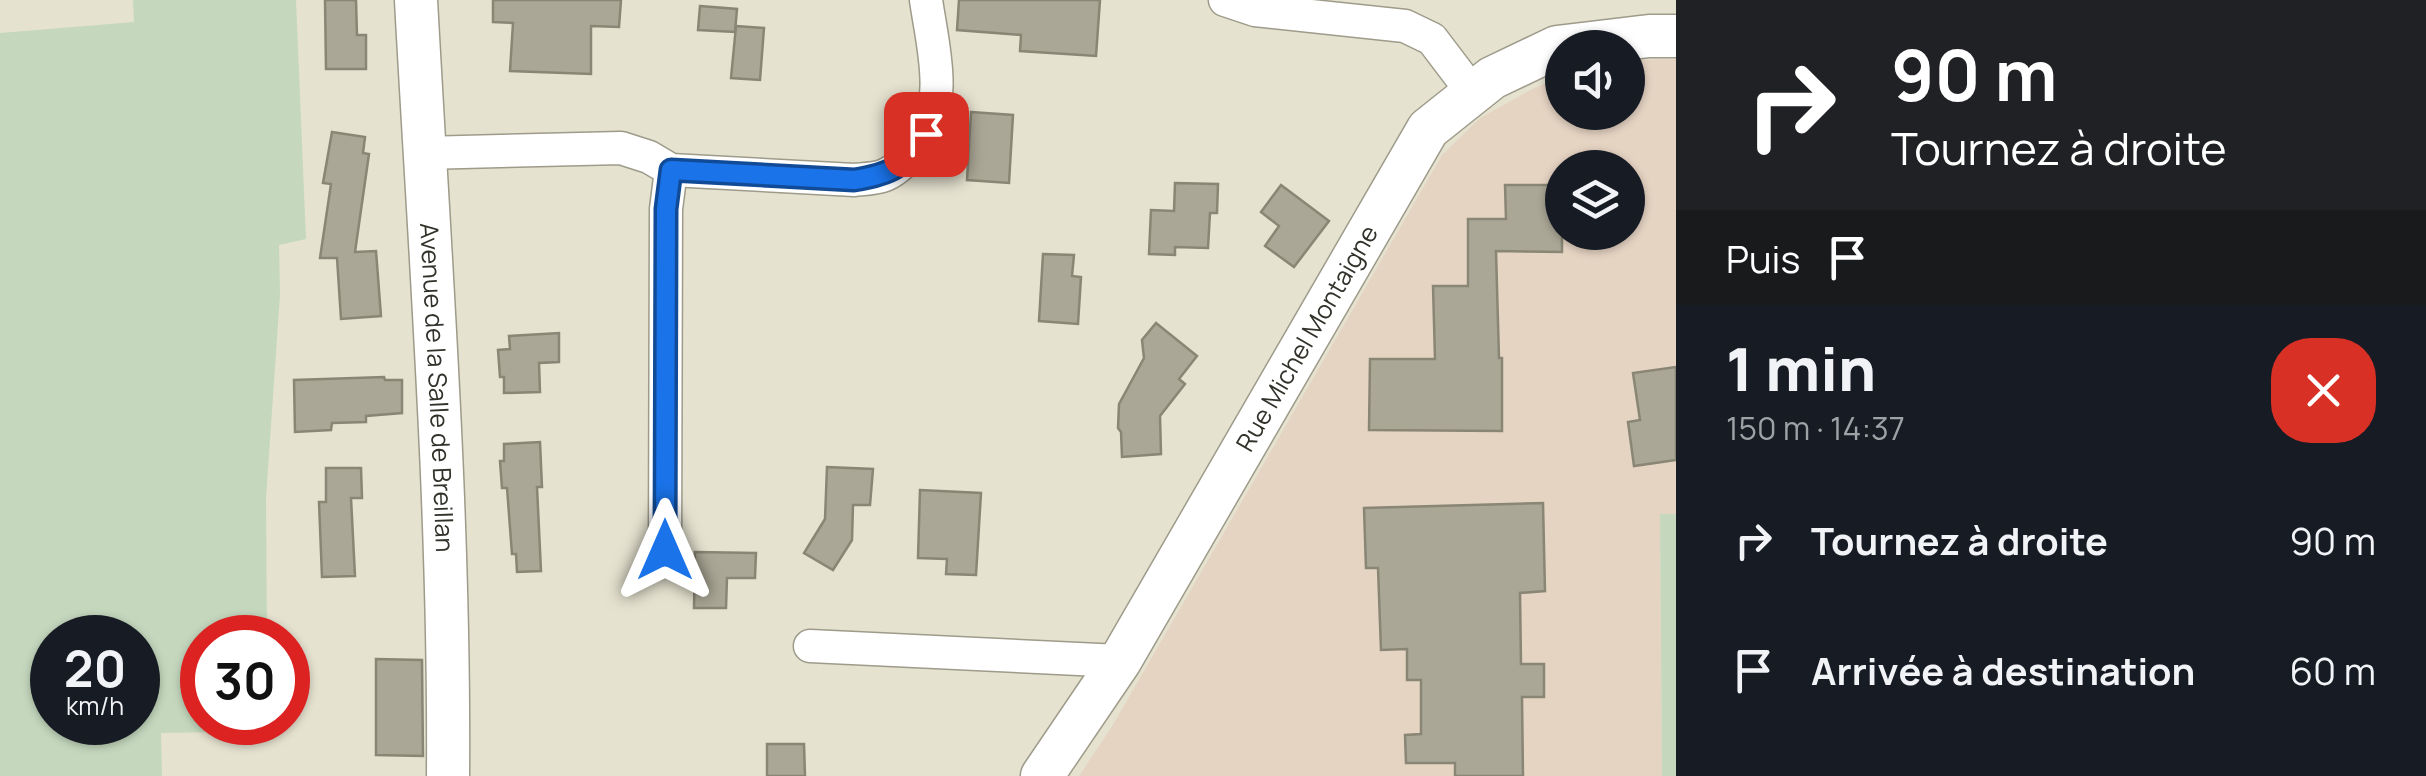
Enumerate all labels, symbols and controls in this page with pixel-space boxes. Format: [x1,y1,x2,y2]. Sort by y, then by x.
text: 90 m [1891,26,2058,122]
map controls [1545,30,1645,250]
button: sound [1545,30,1645,130]
icon: right [1726,40,1856,170]
pin [884,92,969,177]
icon: arrive [899,107,954,162]
text: Tournez à droite [1891,117,2227,179]
button: layers [1545,150,1645,250]
street label: Rue Michel Montaigne [1227,218,1386,457]
street label: Avenue de la Salle de Breillan [412,222,463,553]
icon: arrive [1820,230,1875,285]
text: Puis [1726,232,1800,284]
text: 1 min [1726,327,1876,409]
button: close [2271,338,2376,443]
text: 150 m · 14:37 [1726,406,1905,450]
position arrow [613,498,717,602]
icon: right [1726,513,1781,568]
text: Tournez à droite [1811,514,2108,566]
text: 90 m [2289,514,2376,566]
speed limit sign: 30 [180,615,310,745]
text: 20 [64,634,126,702]
icon: arrive [1726,643,1781,698]
text: Arrivée à destination [1811,644,2195,696]
text: 60 m [2289,644,2376,696]
text: km/h [66,688,124,723]

